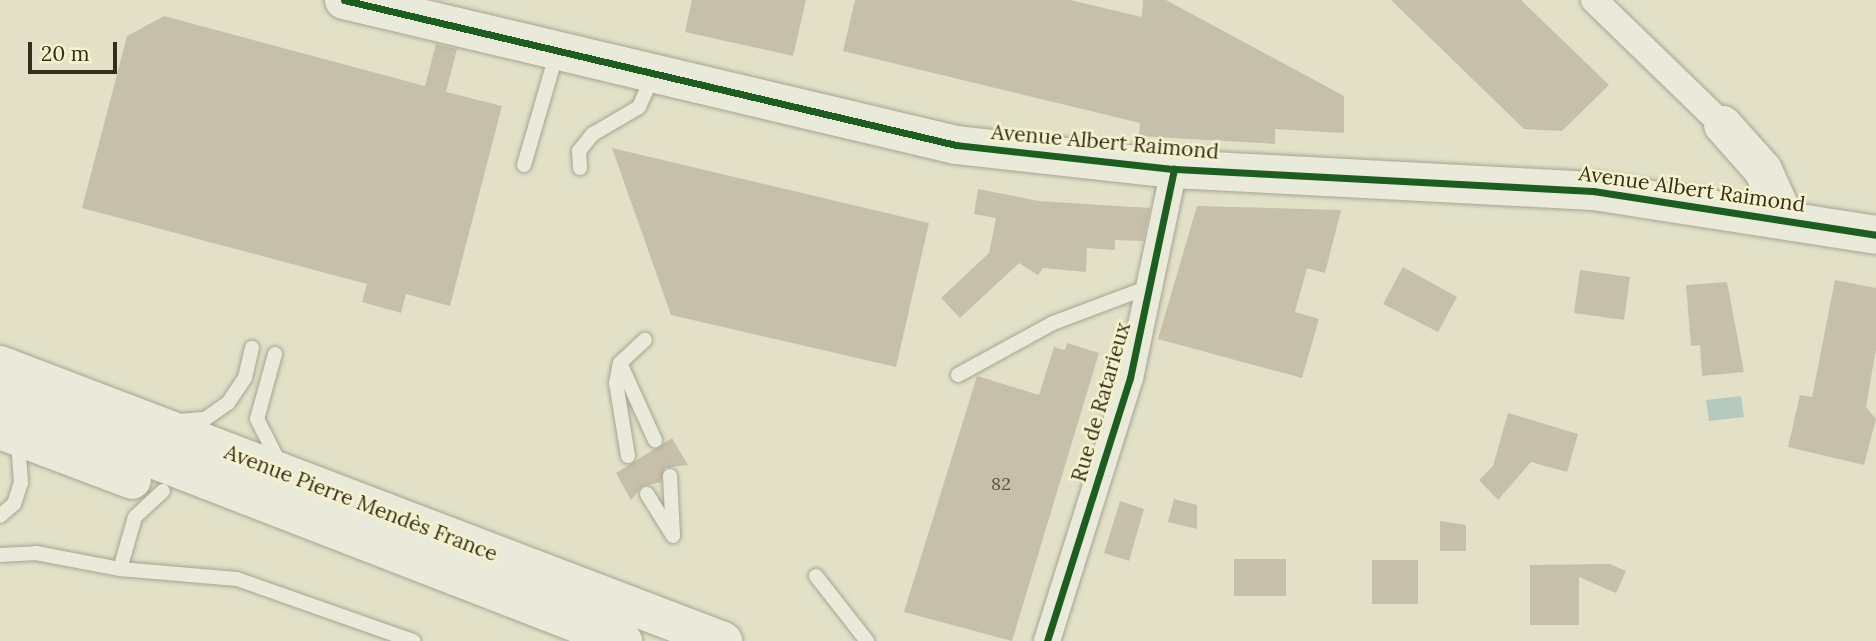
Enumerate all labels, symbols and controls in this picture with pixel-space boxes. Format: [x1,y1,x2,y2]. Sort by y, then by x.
scale bar [32,28,121,72]
text: 20 m [41,40,90,67]
street label: Avenue Albert Raimond [990,119,1220,165]
street label: Avenue Albert Raimond [1577,161,1807,217]
street label: Rue de Ratarieux [1066,319,1136,485]
street label: Avenue Pierre Mendès France [221,439,501,567]
house number: 82 [991,473,1011,495]

